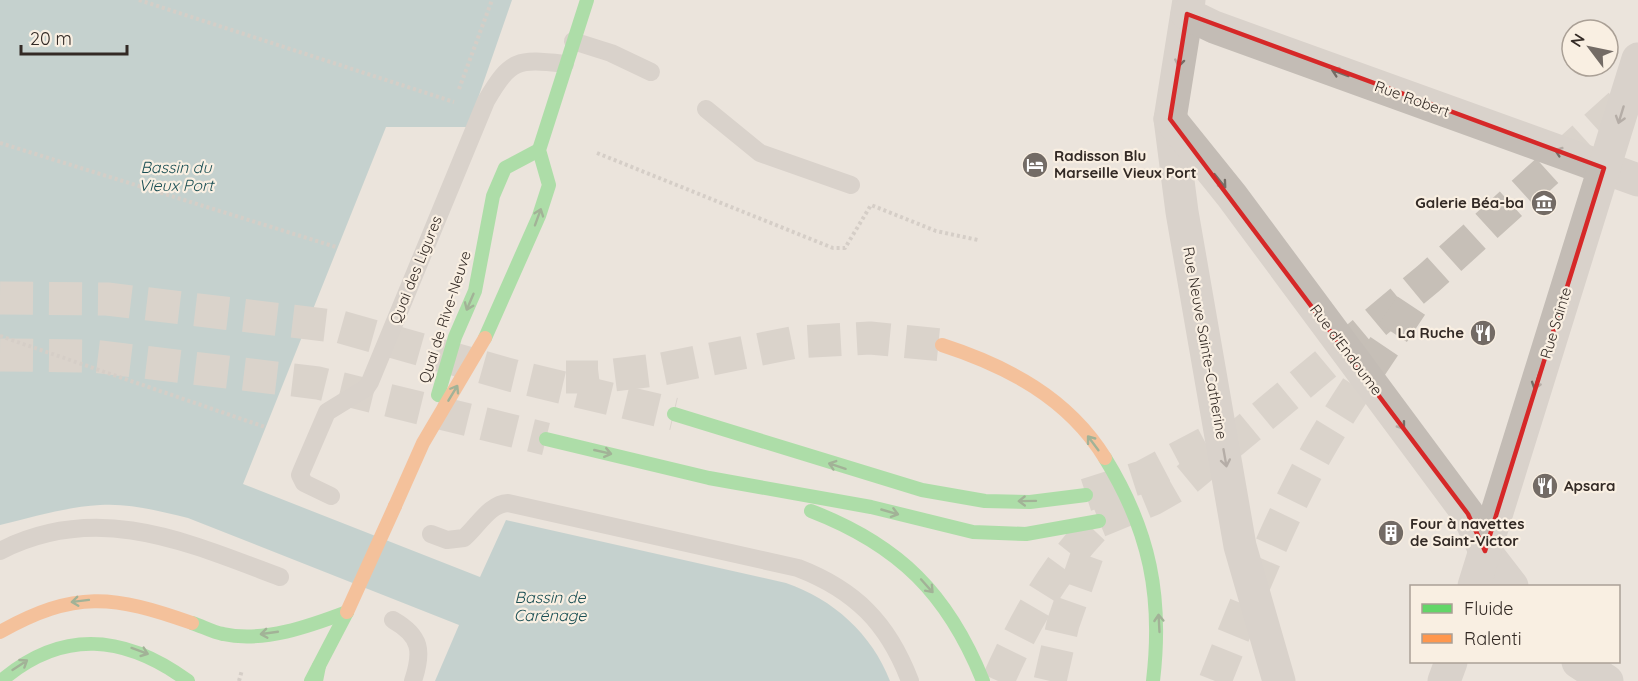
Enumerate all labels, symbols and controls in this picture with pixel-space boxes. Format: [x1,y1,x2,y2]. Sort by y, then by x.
scale bar [21,18,128,56]
north arrow [1560,18,1620,78]
text: 20 m [30,27,72,50]
text: N [1566,30,1589,50]
one-way arrow [1174,47,1185,67]
one-way arrow [1331,67,1350,78]
street label: Rue Robert [1372,76,1452,121]
one-way arrow [1614,105,1625,124]
place label: Radisson Blu Marseille Vieux Port [1054,146,1197,182]
one-way arrow [1554,147,1573,158]
hotel icon: Radisson Blu Marseille Vieux Port [1020,150,1050,180]
water label: Bassin du Vieux Port [139,157,215,195]
one-way arrow [1213,173,1227,188]
museum icon: Galerie Béa-ba [1529,188,1559,218]
place label: Galerie Béa-ba [1415,193,1524,212]
one-way arrow [533,209,544,227]
street label: Quai des Ligures [385,213,446,327]
street label: Rue Neuve Sainte-Catherine [1179,245,1232,441]
street label: Quai de Rive-Neuve [414,248,475,385]
street label: Rue Sainte [1536,285,1575,361]
one-way arrow [464,292,475,311]
street label: Rue d'Endoume [1306,300,1387,399]
restaurant icon: La Ruche [1468,318,1498,348]
place label: La Ruche [1398,323,1464,342]
one-way arrow [1531,371,1542,390]
one-way arrow [447,385,459,402]
one-way arrow [1393,413,1405,429]
one-way arrow [1086,435,1099,451]
one-way arrow [593,447,612,459]
one-way arrow [1220,447,1231,467]
one-way arrow [828,459,847,470]
restaurant icon: Apsara [1530,471,1560,501]
place label: Apsara [1564,476,1616,495]
one-way arrow [1018,496,1038,507]
one-way arrow [881,507,900,518]
place label: Four à navettes de Saint-Victor [1410,514,1524,550]
building icon: Four à navettes de Saint-Victor [1376,518,1406,548]
one-way arrow [920,578,934,593]
legend [1410,585,1620,663]
water label: Bassin de Carénage [514,587,587,625]
one-way arrow [70,596,90,607]
text: Fluide [1464,597,1513,620]
one-way arrow [1153,614,1164,633]
text: Ralenti [1464,627,1522,650]
one-way arrow [259,628,279,639]
one-way arrow [130,647,149,658]
one-way arrow [11,658,28,670]

